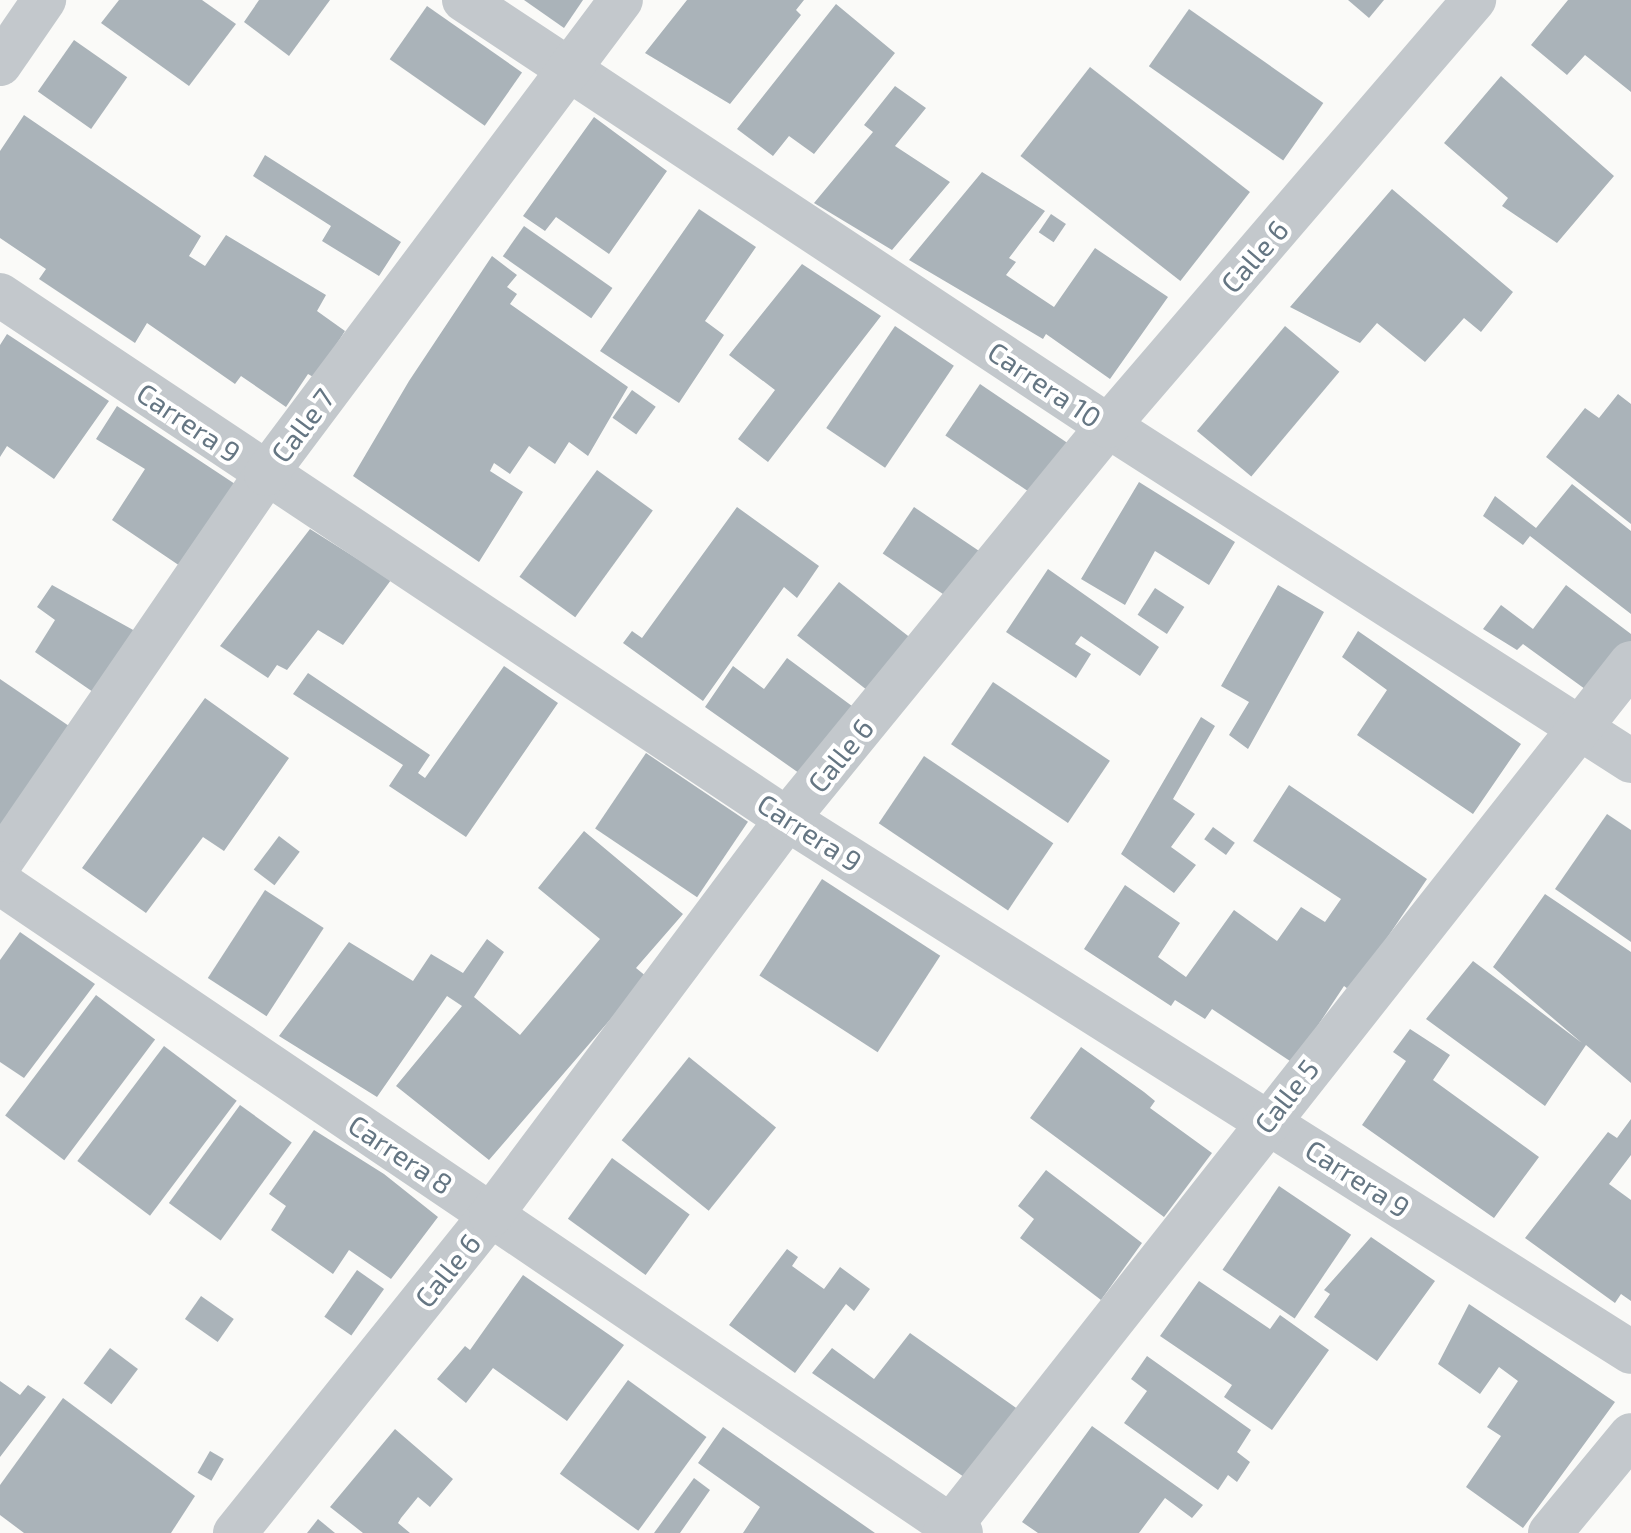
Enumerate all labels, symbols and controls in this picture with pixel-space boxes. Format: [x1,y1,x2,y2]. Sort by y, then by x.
street label: Calle 6 [1213,213,1295,299]
street label: Carrera 10 [982,334,1108,434]
street label: Carrera 9 [131,375,247,469]
street label: Calle 7 [263,382,341,468]
street label: Calle 6 [800,711,880,799]
street label: Carrera 9 [752,786,868,878]
street label: Calle 5 [1247,1052,1325,1140]
street label: Carrera 8 [343,1107,459,1201]
street label: Carrera 9 [1300,1132,1416,1224]
street label: Calle 6 [407,1226,487,1314]

